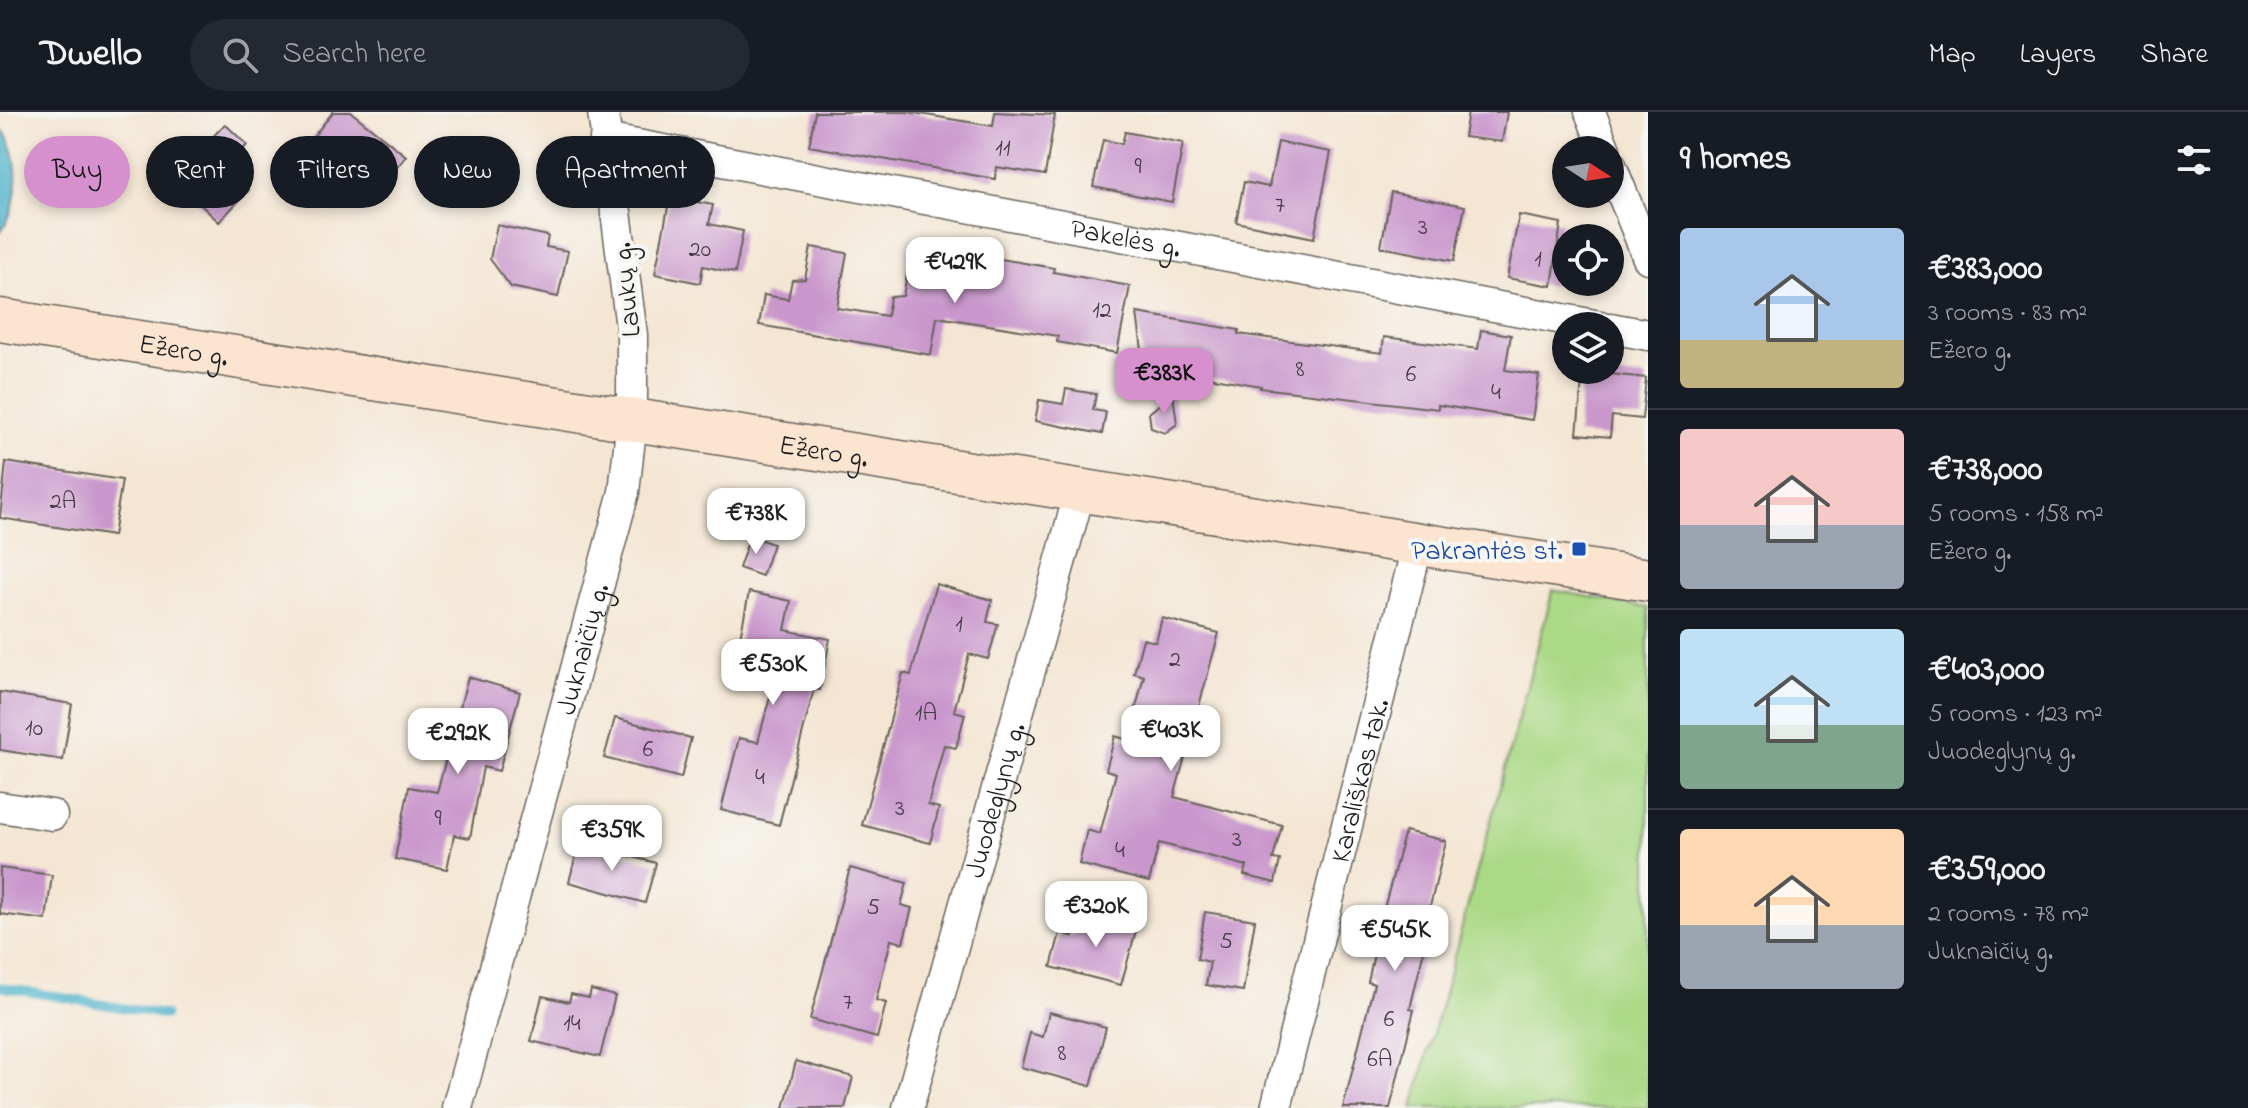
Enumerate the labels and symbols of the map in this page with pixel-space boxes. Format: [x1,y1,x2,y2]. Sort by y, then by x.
house number: 11 [995,132,1011,167]
north arrow [1552,136,1624,208]
house number: 9 [1134,150,1142,185]
house number: 7 [1275,189,1285,224]
street label: Pakelės g. [1067,210,1184,271]
house number: 3 [1418,211,1428,246]
house number: 20 [689,233,711,268]
pin: €429K [899,237,1011,305]
street label: Laukų g. [603,240,654,339]
house number: 1 [1534,243,1542,278]
house number: 12 [1092,294,1112,329]
street label: Ežero g. [136,325,231,380]
pin: €383K [1108,348,1220,416]
house number: 8 [1296,353,1305,388]
house number: 6 [1406,358,1417,393]
house number: 4 [1491,376,1501,411]
street label: Ežero g. [776,426,871,481]
house number: 2A [50,485,76,520]
pin: €738K [700,488,812,556]
place label: Pakrantės st. [1411,532,1563,573]
marker: Pakrantės st. [1570,540,1588,558]
street label: Juknaičių g. [548,579,622,720]
house number: 1 [955,608,963,643]
pin: €530K [717,639,829,707]
house number: 2 [1169,643,1181,678]
street label: Karališkas tak. [1321,695,1402,867]
house number: 1A [915,697,937,732]
pin: €403K [1115,705,1227,773]
pin: €292K [402,708,514,776]
house number: 10 [25,712,43,747]
street label: Juodeglynų g. [956,718,1038,883]
house number: 6 [643,733,654,768]
house number: 4 [755,761,765,796]
house number: 3 [895,792,905,827]
house number: 9 [434,802,442,837]
pin: €359K [556,805,668,873]
house number: 3 [1232,823,1242,858]
house number: 4 [1115,834,1125,869]
pin: €320K [1040,881,1152,949]
house number: 5 [866,891,880,926]
pin: €545K [1339,905,1451,973]
house number: 5 [1219,925,1233,960]
house number: 7 [843,986,853,1021]
house number: 6 [1384,1003,1395,1038]
house number: 14 [563,1007,581,1042]
house number: 8 [1058,1037,1067,1072]
house number: 6A [1367,1043,1393,1078]

